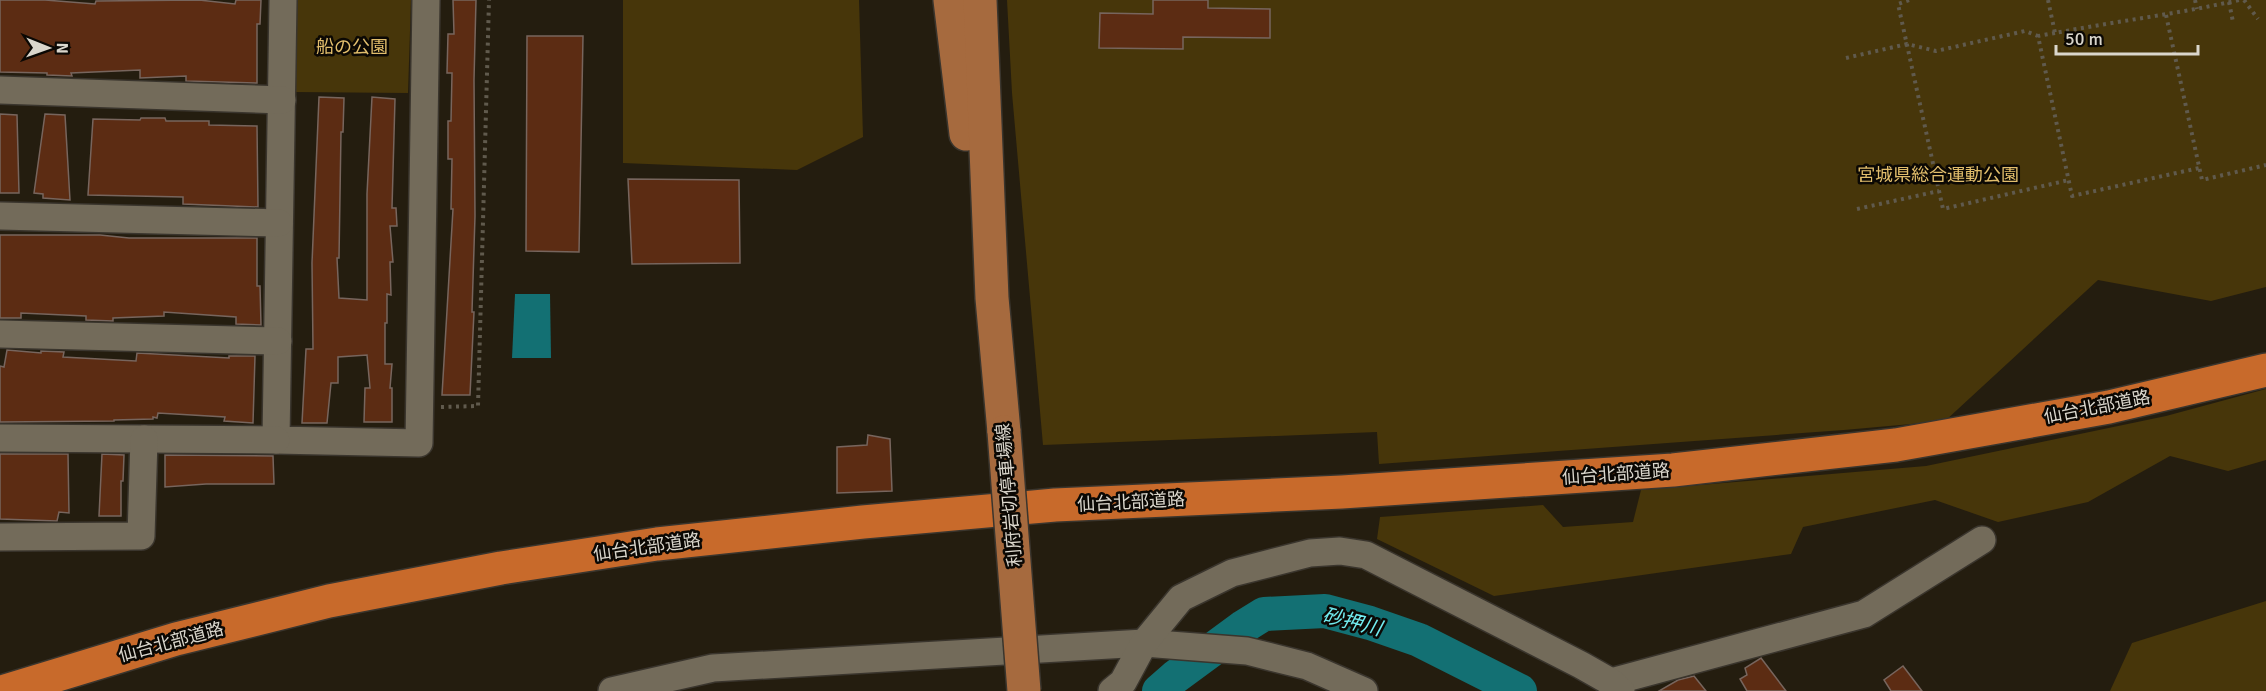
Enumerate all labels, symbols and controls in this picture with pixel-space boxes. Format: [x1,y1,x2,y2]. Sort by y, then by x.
north arrow [18,18,78,78]
scale bar [2056,18,2198,56]
text: 50 m [2065,28,2103,50]
park label: 船の公園 [316,36,388,58]
text: N [52,43,72,54]
park label: 宮城県総合運動公園 [1857,164,2019,186]
street label: 仙台北部道路 [2042,386,2152,428]
street label: 利府岩切停車場線 [992,422,1026,568]
street label: 仙台北部道路 [1561,459,1671,489]
street label: 仙台北部道路 [1076,488,1186,516]
street label: 仙台北部道路 [592,529,702,565]
water label: 砂押川 [1320,603,1386,642]
street label: 仙台北部道路 [116,617,226,667]

